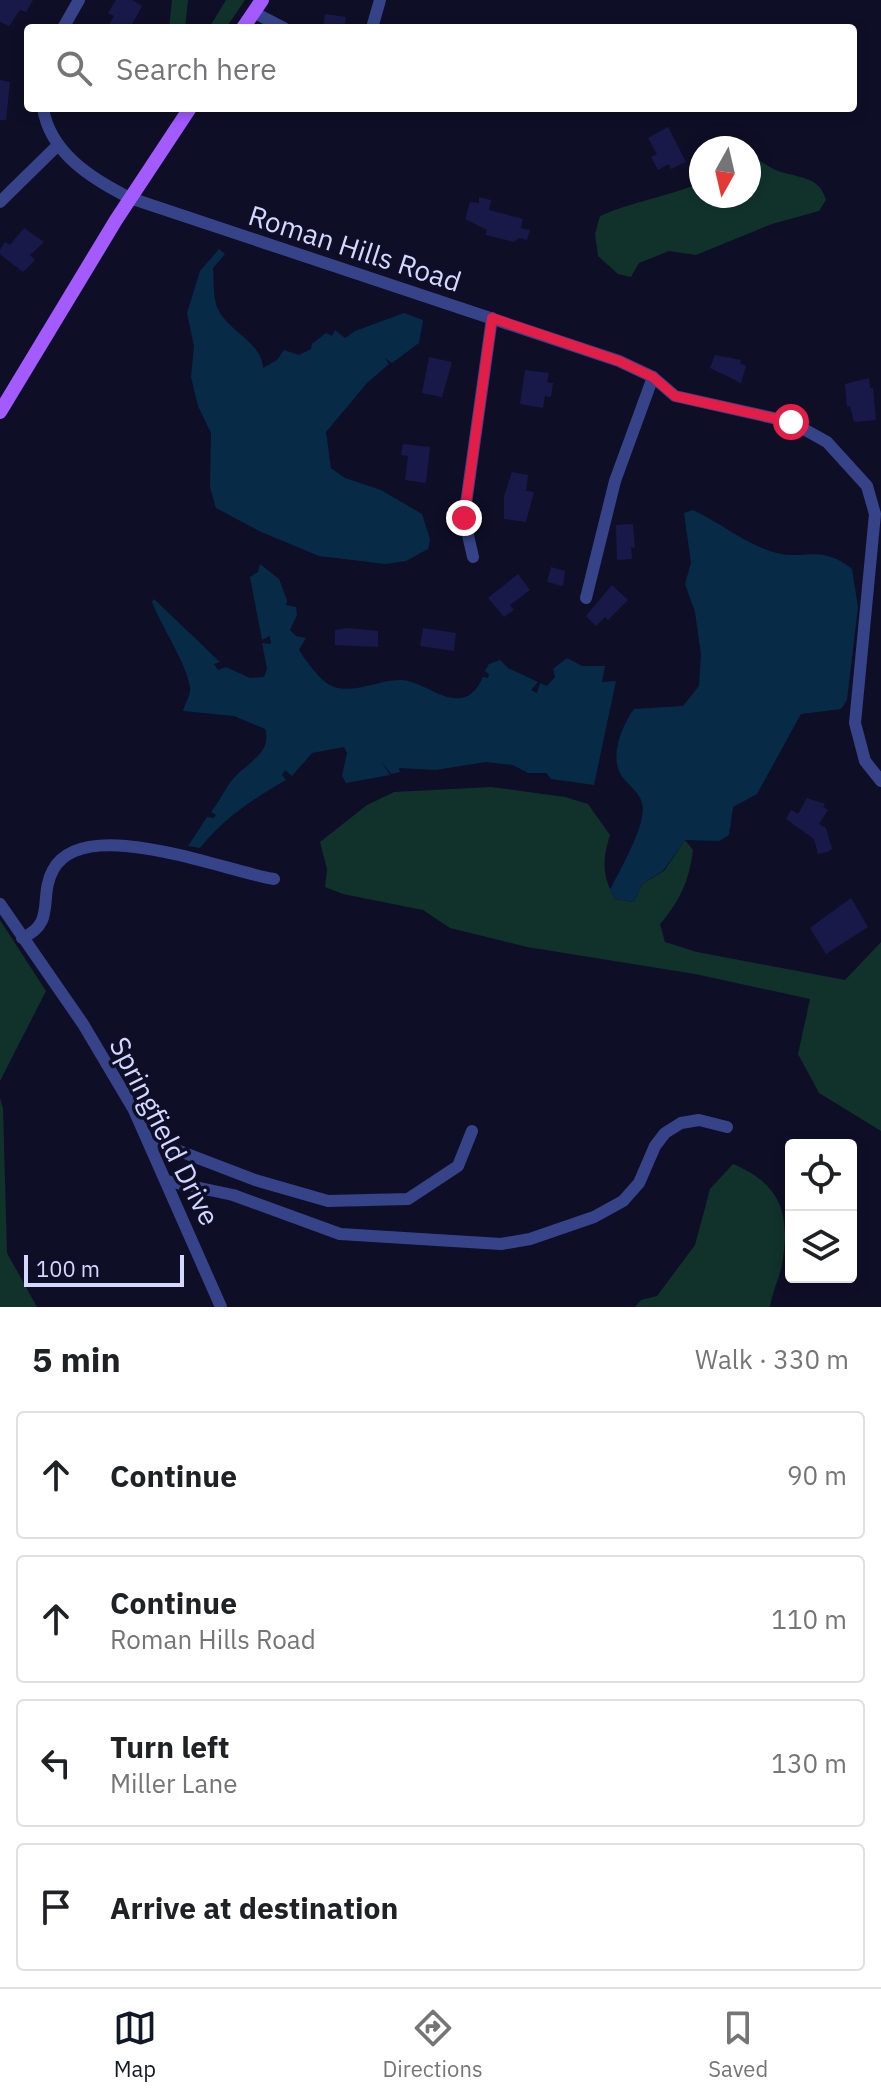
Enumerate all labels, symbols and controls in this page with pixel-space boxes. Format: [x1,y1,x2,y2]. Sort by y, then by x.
search box [24,24,857,112]
icon: search [52,46,96,90]
text: Search here [116,49,277,88]
north arrow [689,136,761,208]
street label: Roman Hills Road [244,196,466,300]
route start [773,404,809,440]
route end [446,500,482,536]
street label: Springfield Drive [101,1030,229,1232]
map controls [785,1139,857,1283]
button: locate [785,1139,857,1211]
button: layers [785,1211,857,1283]
scale bar [24,1251,184,1287]
text: 100 m [36,1254,100,1283]
text: 5 min [32,1337,121,1381]
text: Walk · 330 m [695,1342,849,1376]
icon: ahead [34,1453,78,1497]
text: Continue [110,1456,237,1495]
text: 90 m [787,1458,847,1492]
text: Continue [110,1583,237,1622]
icon: ahead [34,1597,78,1641]
text: 110 m [771,1602,847,1636]
text: Roman Hills Road [110,1622,316,1656]
text: Turn left [110,1727,229,1766]
icon: left [34,1741,78,1785]
text: 130 m [771,1746,847,1780]
text: Miller Lane [110,1766,238,1800]
icon: arrive [34,1885,78,1929]
text: Arrive at destination [110,1888,398,1927]
tab: Map [113,2006,157,2083]
tab: Directions [383,2006,483,2083]
tab: Saved [708,2006,768,2083]

